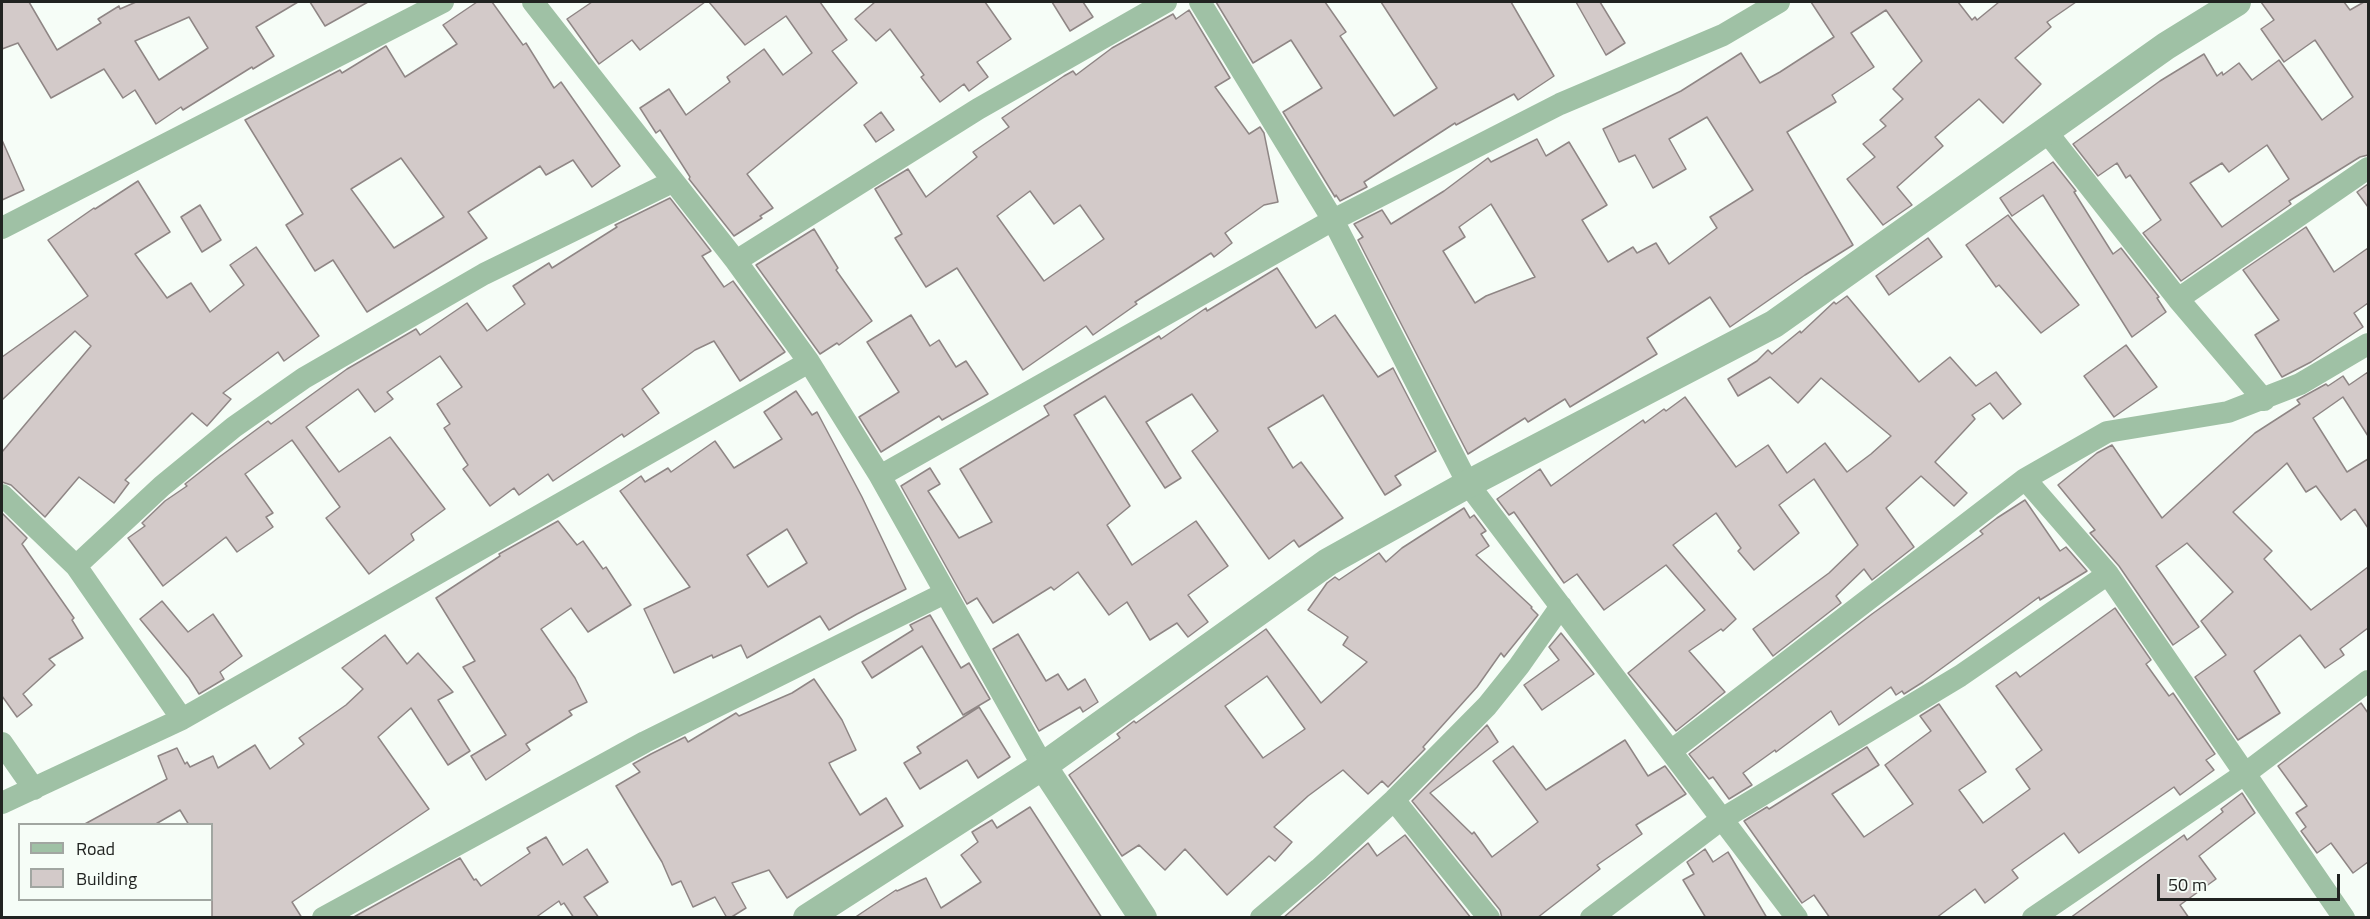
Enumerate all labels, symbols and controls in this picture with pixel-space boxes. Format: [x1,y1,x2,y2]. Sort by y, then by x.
legend [18,823,213,901]
text: Road [76,835,115,862]
scale bar [2160,862,2343,900]
text: Building [76,865,137,892]
text: 50 m [2168,871,2207,898]

